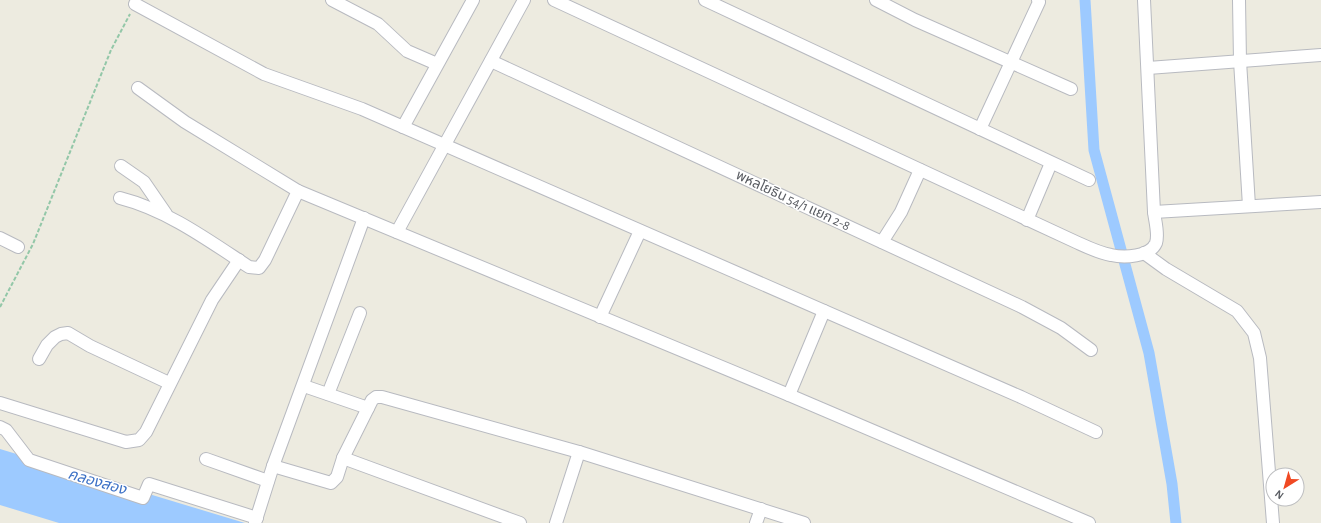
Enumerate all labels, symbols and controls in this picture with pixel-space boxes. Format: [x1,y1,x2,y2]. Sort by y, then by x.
street label: พหลโยธิน 54/1 แยก 2-8 [734,167,853,234]
water label: คลองสอง [66,467,129,498]
north arrow [1265,467,1305,507]
text: N [1273,488,1286,501]

